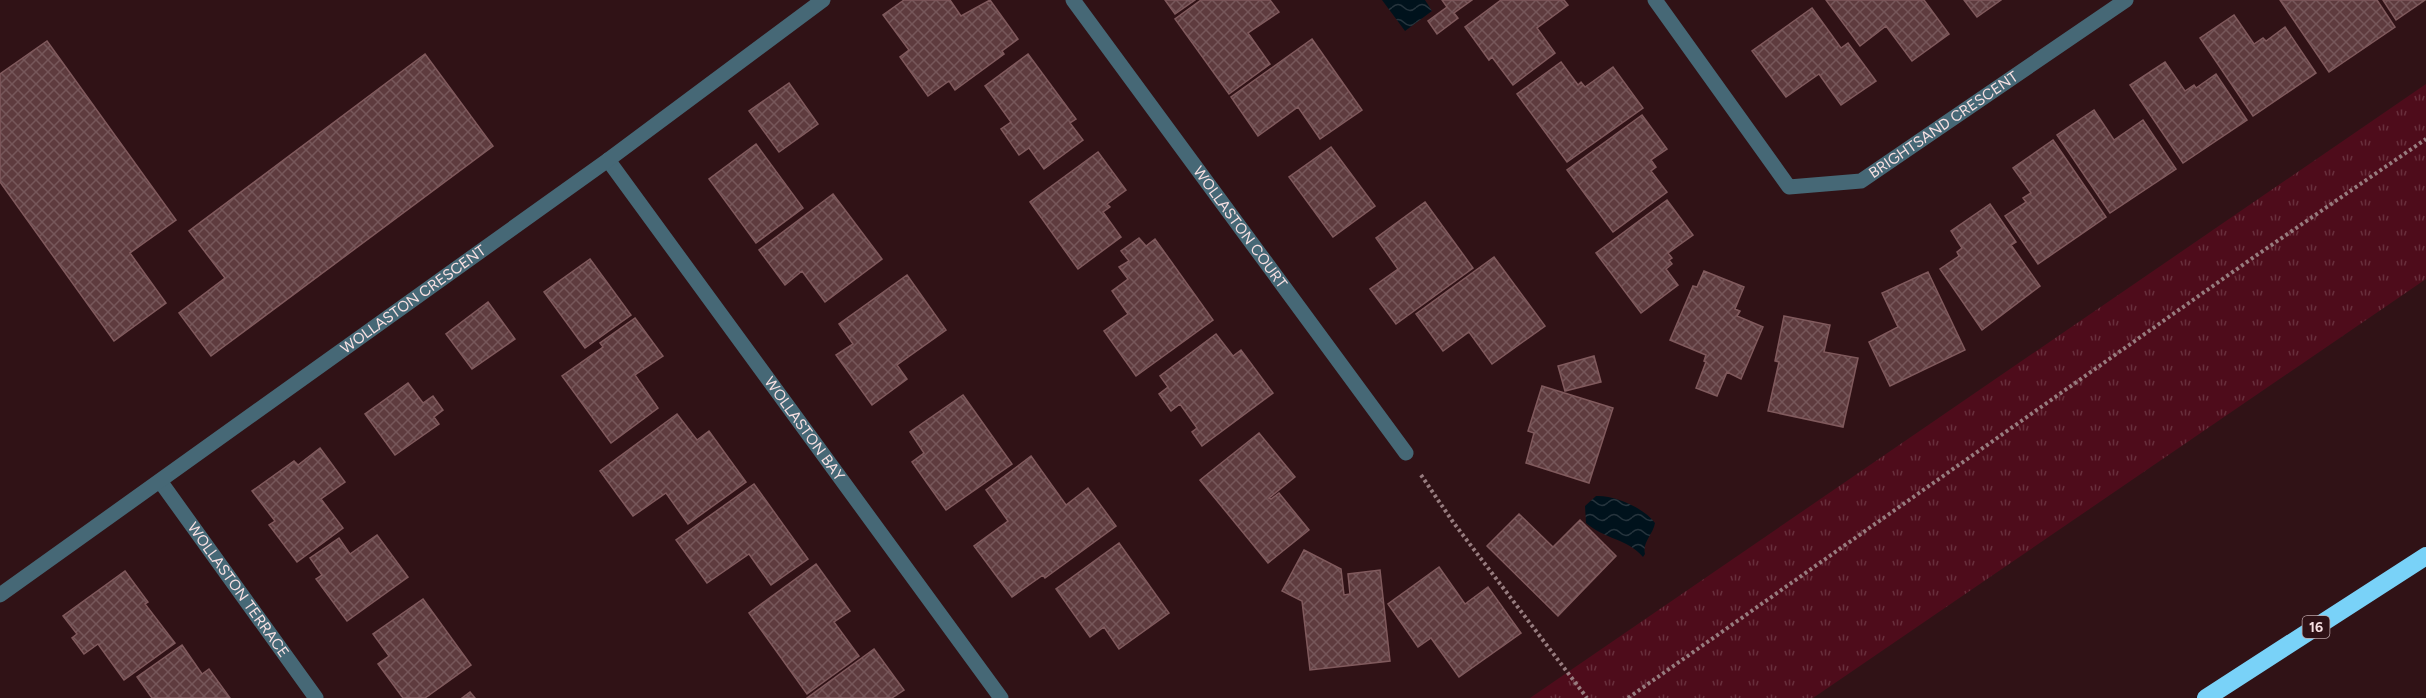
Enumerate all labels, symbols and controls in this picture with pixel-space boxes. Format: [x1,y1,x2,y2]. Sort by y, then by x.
street label: BRIGHTSAND CRESCENT [1865,67,2022,182]
street label: WOLLASTON COURT [1189,163,1291,292]
street label: WOLLASTON CRESCENT [337,241,490,357]
street label: WOLLASTON BAY [760,373,848,484]
street label: WOLLASTON TERRACE [184,519,293,661]
road number: 16 [2302,616,2330,638]

